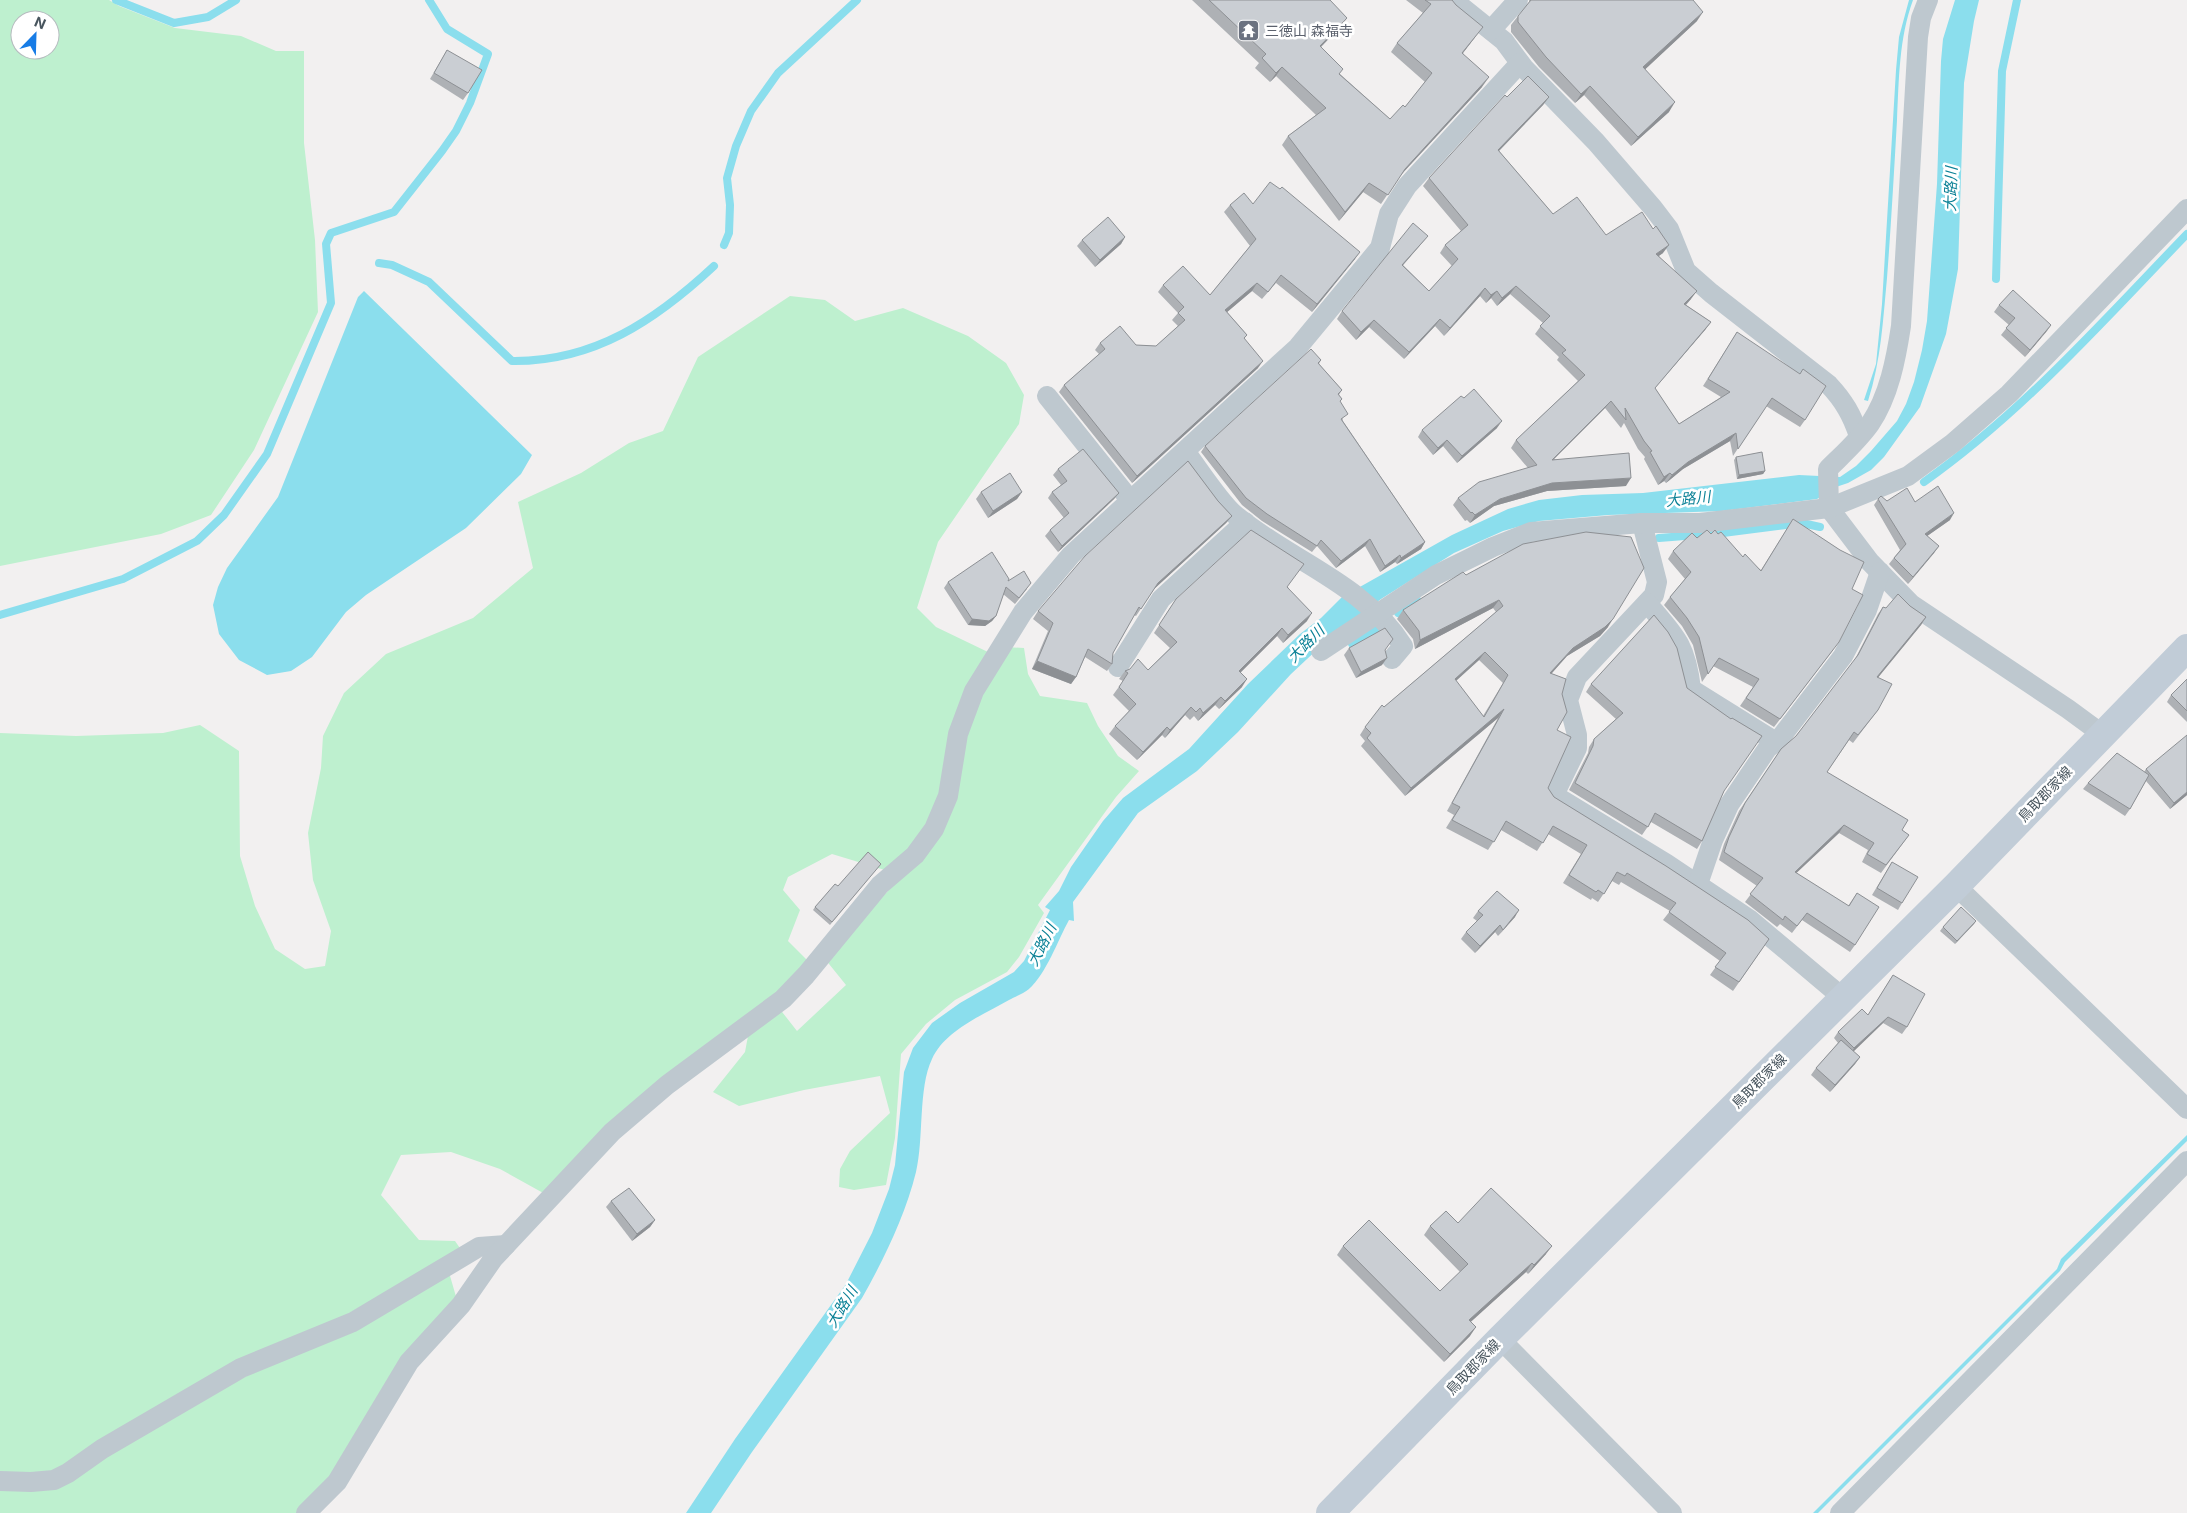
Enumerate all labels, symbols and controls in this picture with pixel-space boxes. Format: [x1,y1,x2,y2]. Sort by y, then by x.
north arrow [10,10,60,60]
text: N [32,13,49,32]
temple icon: 三徳山 森福寺 [1237,19,1261,43]
place label: 三徳山 森福寺 [1265,22,1353,39]
water label: 大路川 [1940,164,1961,212]
water label: 大路川 [1665,486,1713,510]
water label: 大路川 [1283,620,1330,666]
street label: 鳥取郡家線 [2014,763,2075,825]
water label: 大路川 [1023,919,1061,969]
street label: 鳥取郡家線 [1728,1050,1789,1111]
water label: 大路川 [822,1281,862,1331]
street label: 鳥取郡家線 [1442,1336,1503,1398]

